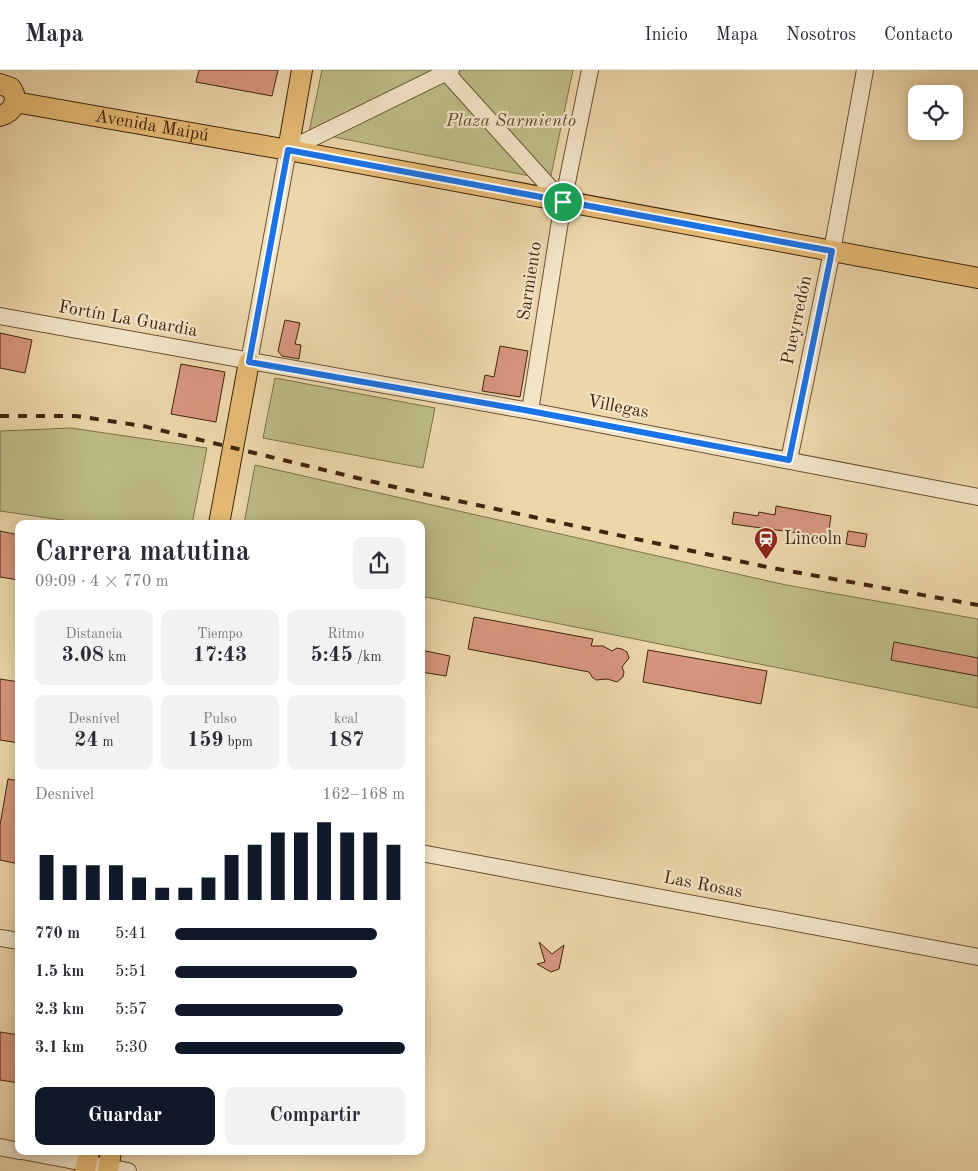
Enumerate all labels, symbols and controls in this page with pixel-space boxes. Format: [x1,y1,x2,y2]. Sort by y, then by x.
text: Mapa [25,23,84,47]
text: Inicio [645,26,688,44]
text: Mapa [716,26,758,44]
text: Nosotros [786,26,856,44]
text: Contacto [884,26,953,44]
map controls [908,85,963,140]
button: locate [908,85,963,140]
street label: Avenida Maipú [94,107,211,145]
park label: Plaza Sarmiento [445,112,576,130]
pin [542,181,584,223]
icon: arrive [549,188,577,216]
street label: Sarmiento [515,240,545,322]
street label: Pueyrredón [779,273,815,366]
street label: Fortín La Guardia [57,298,199,340]
street label: Villegas [586,392,651,422]
station icon: Lincoln [753,526,779,560]
place label: Lincoln [784,530,842,548]
button: share [353,537,405,589]
text: Carrera matutina [35,539,250,567]
text: 09:09 · 4 × 770 m [35,574,168,590]
text: Distancia [66,627,122,641]
text: Tiempo [197,627,243,641]
text: Ritmo [328,627,364,641]
text: 3.08 [62,645,104,666]
text: 17:43 [193,645,247,666]
text: 5:45 [310,645,353,666]
text: km [104,650,126,664]
text: /km [353,650,382,664]
text: Desnivel [68,712,120,726]
text: Pulso [203,712,237,726]
text: kcal [334,712,358,726]
text: 24 [74,730,99,751]
text: 159 [187,730,224,751]
text: 187 [328,730,364,751]
text: m [99,735,114,749]
text: bpm [224,735,253,749]
text: Desnivel [35,787,94,803]
text: 162–168 m [322,787,405,803]
street label: Las Rosas [662,869,744,902]
text: 770 m [35,926,80,942]
text: 5:41 [115,926,147,942]
text: 1.5 km [35,964,84,980]
text: 5:51 [115,964,147,980]
text: 2.3 km [35,1002,84,1018]
text: 5:57 [115,1002,147,1018]
text: 3.1 km [35,1040,84,1056]
text: 5:30 [115,1040,147,1056]
button: Guardar [35,1087,215,1145]
button: Compartir [225,1087,405,1145]

